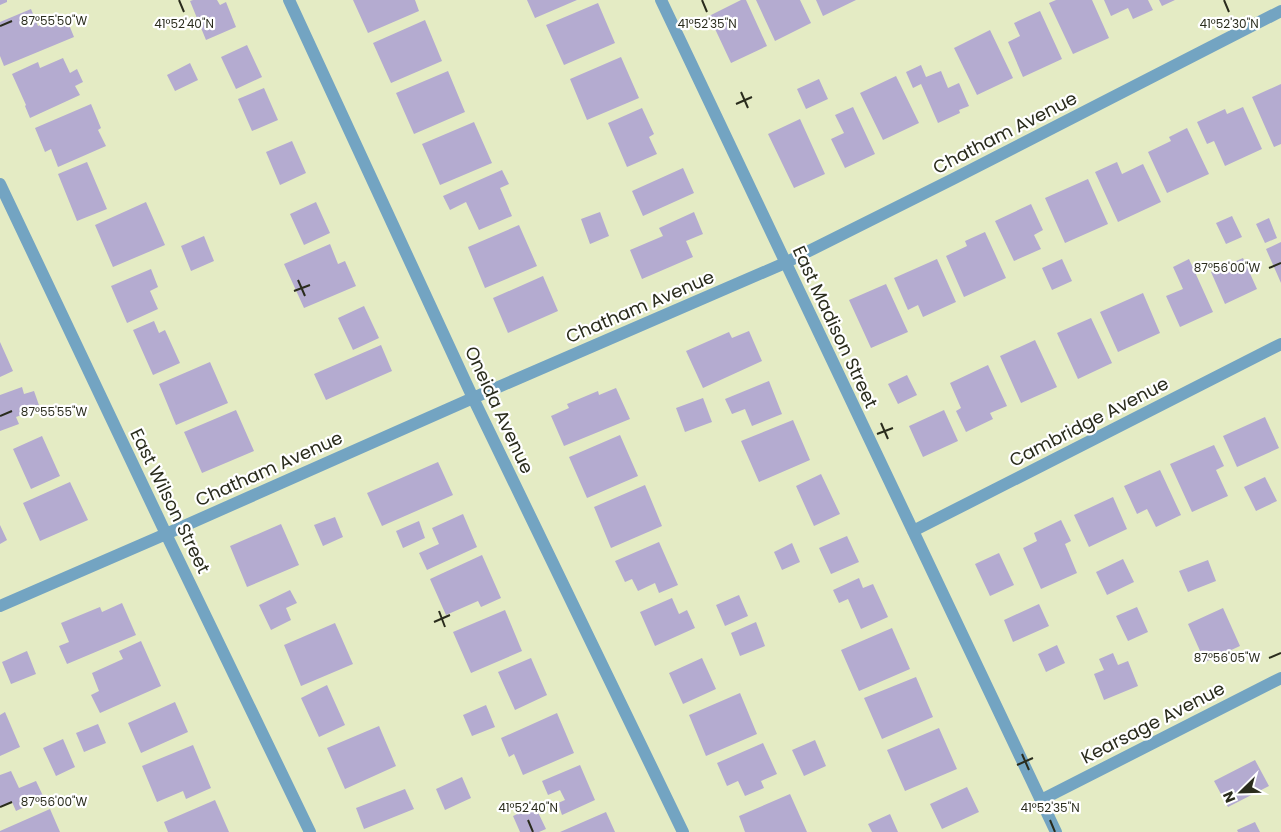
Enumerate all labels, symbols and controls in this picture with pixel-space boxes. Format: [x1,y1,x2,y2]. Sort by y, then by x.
text: 87°55'50"W [21,12,87,29]
text: 41°52'40"N [154,15,214,32]
text: 41°52'35"N [677,15,737,32]
text: 41°52'30"N [1199,15,1259,32]
street label: Chatham Avenue [928,85,1081,180]
street label: East Madison Street [787,242,884,412]
text: 87°56'00"W [1194,259,1260,276]
street label: Chatham Avenue [562,264,718,349]
street label: Oneida Avenue [459,342,540,478]
street label: Cambridge Avenue [1005,371,1173,473]
text: 87°55'55"W [21,403,87,420]
street label: East Wilson Street [124,424,216,578]
street label: Chatham Avenue [191,425,346,512]
text: 87°56'05"W [1194,649,1260,666]
street label: Kearsage Avenue [1077,676,1229,770]
north arrow [1216,767,1266,817]
text: N [1218,788,1240,806]
text: 87°56'00"W [21,793,87,810]
text: 41°52'40"N [498,799,558,816]
text: 41°52'35"N [1020,799,1080,816]

